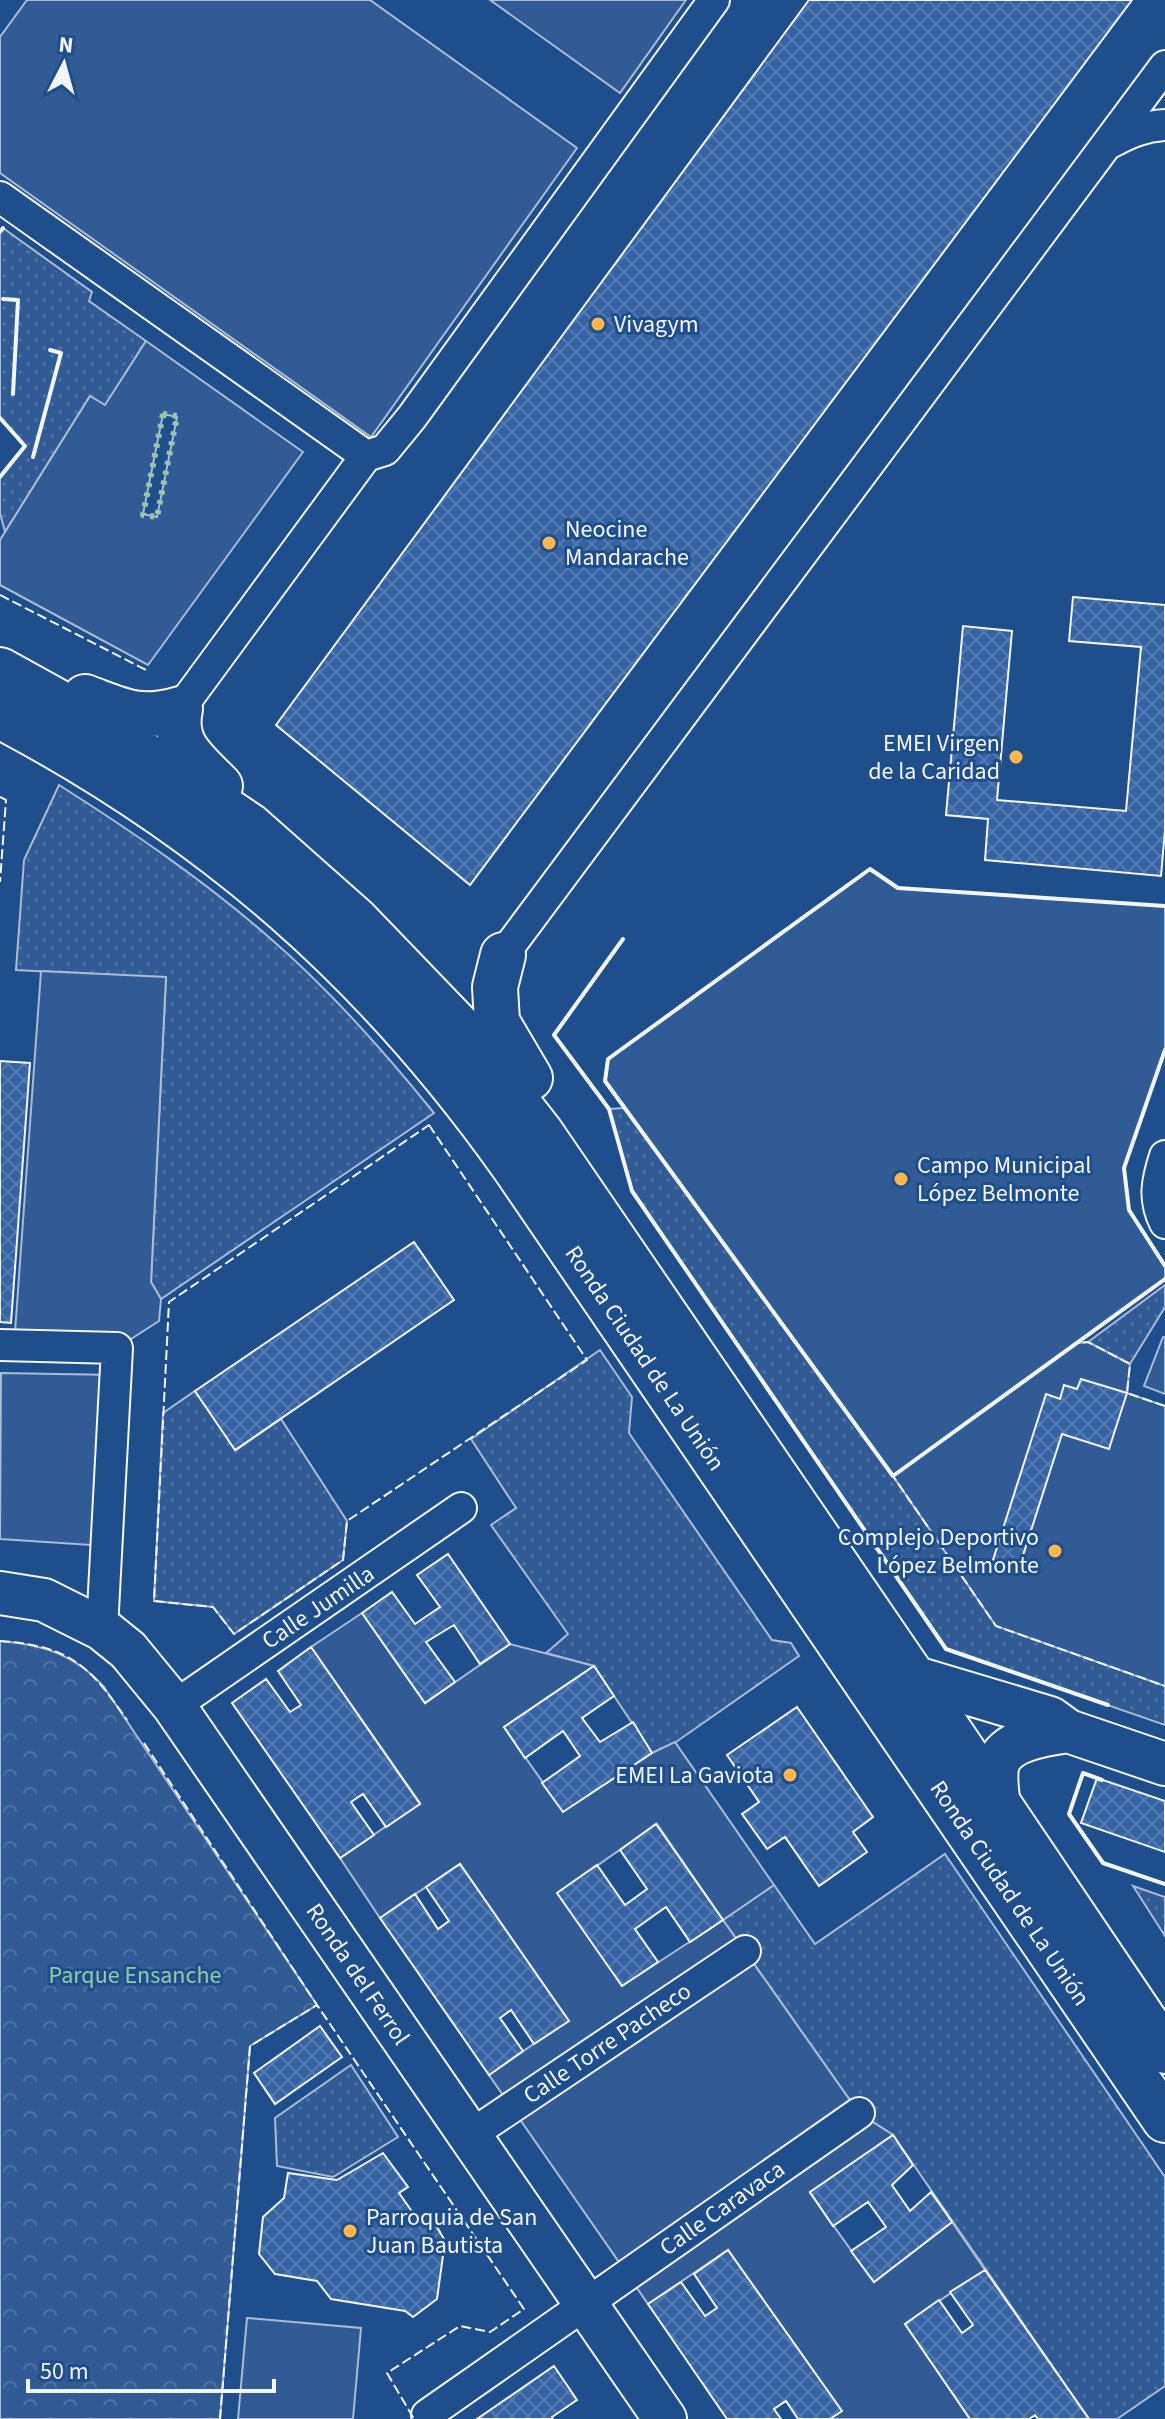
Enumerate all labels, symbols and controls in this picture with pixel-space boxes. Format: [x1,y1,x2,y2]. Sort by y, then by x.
north arrow [24,24,104,104]
text: N [57,28,75,62]
place label: Vivagym [614,307,699,342]
marker: Vivagym [589,315,607,333]
place label: Neocine Mandarache [565,512,689,575]
marker: Neocine Mandarache [540,534,558,552]
place label: EMEI Virgen de la Caridad [868,726,1000,789]
marker: EMEI Virgen de la Caridad [1007,748,1025,766]
place label: Campo Municipal López Belmonte [917,1148,1091,1211]
marker: Campo Municipal López Belmonte [892,1170,910,1188]
street label: Ronda Ciudad de La Unión [556,1239,733,1478]
place label: Complejo Deportivo López Belmonte [838,1520,1039,1583]
marker: Complejo Deportivo López Belmonte [1046,1542,1064,1560]
street label: Calle Jumilla [255,1557,382,1658]
place label: EMEI La Gaviota [615,1758,774,1793]
marker: EMEI La Gaviota [781,1766,799,1784]
street label: Ronda Ciudad de La Unión [921,1774,1098,2013]
street label: Ronda del Ferrol [297,1896,418,2052]
park label: Parque Ensanche [49,1958,221,1993]
street label: Calle Torre Pacheco [516,1974,698,2113]
street label: Calle Caravaca [652,2152,792,2265]
place label: Parroquia de San Juan Bautista [366,2200,537,2263]
marker: Parroquia de San Juan Bautista [341,2222,359,2240]
scale bar [28,2343,274,2393]
text: 50 m [40,2354,89,2389]

